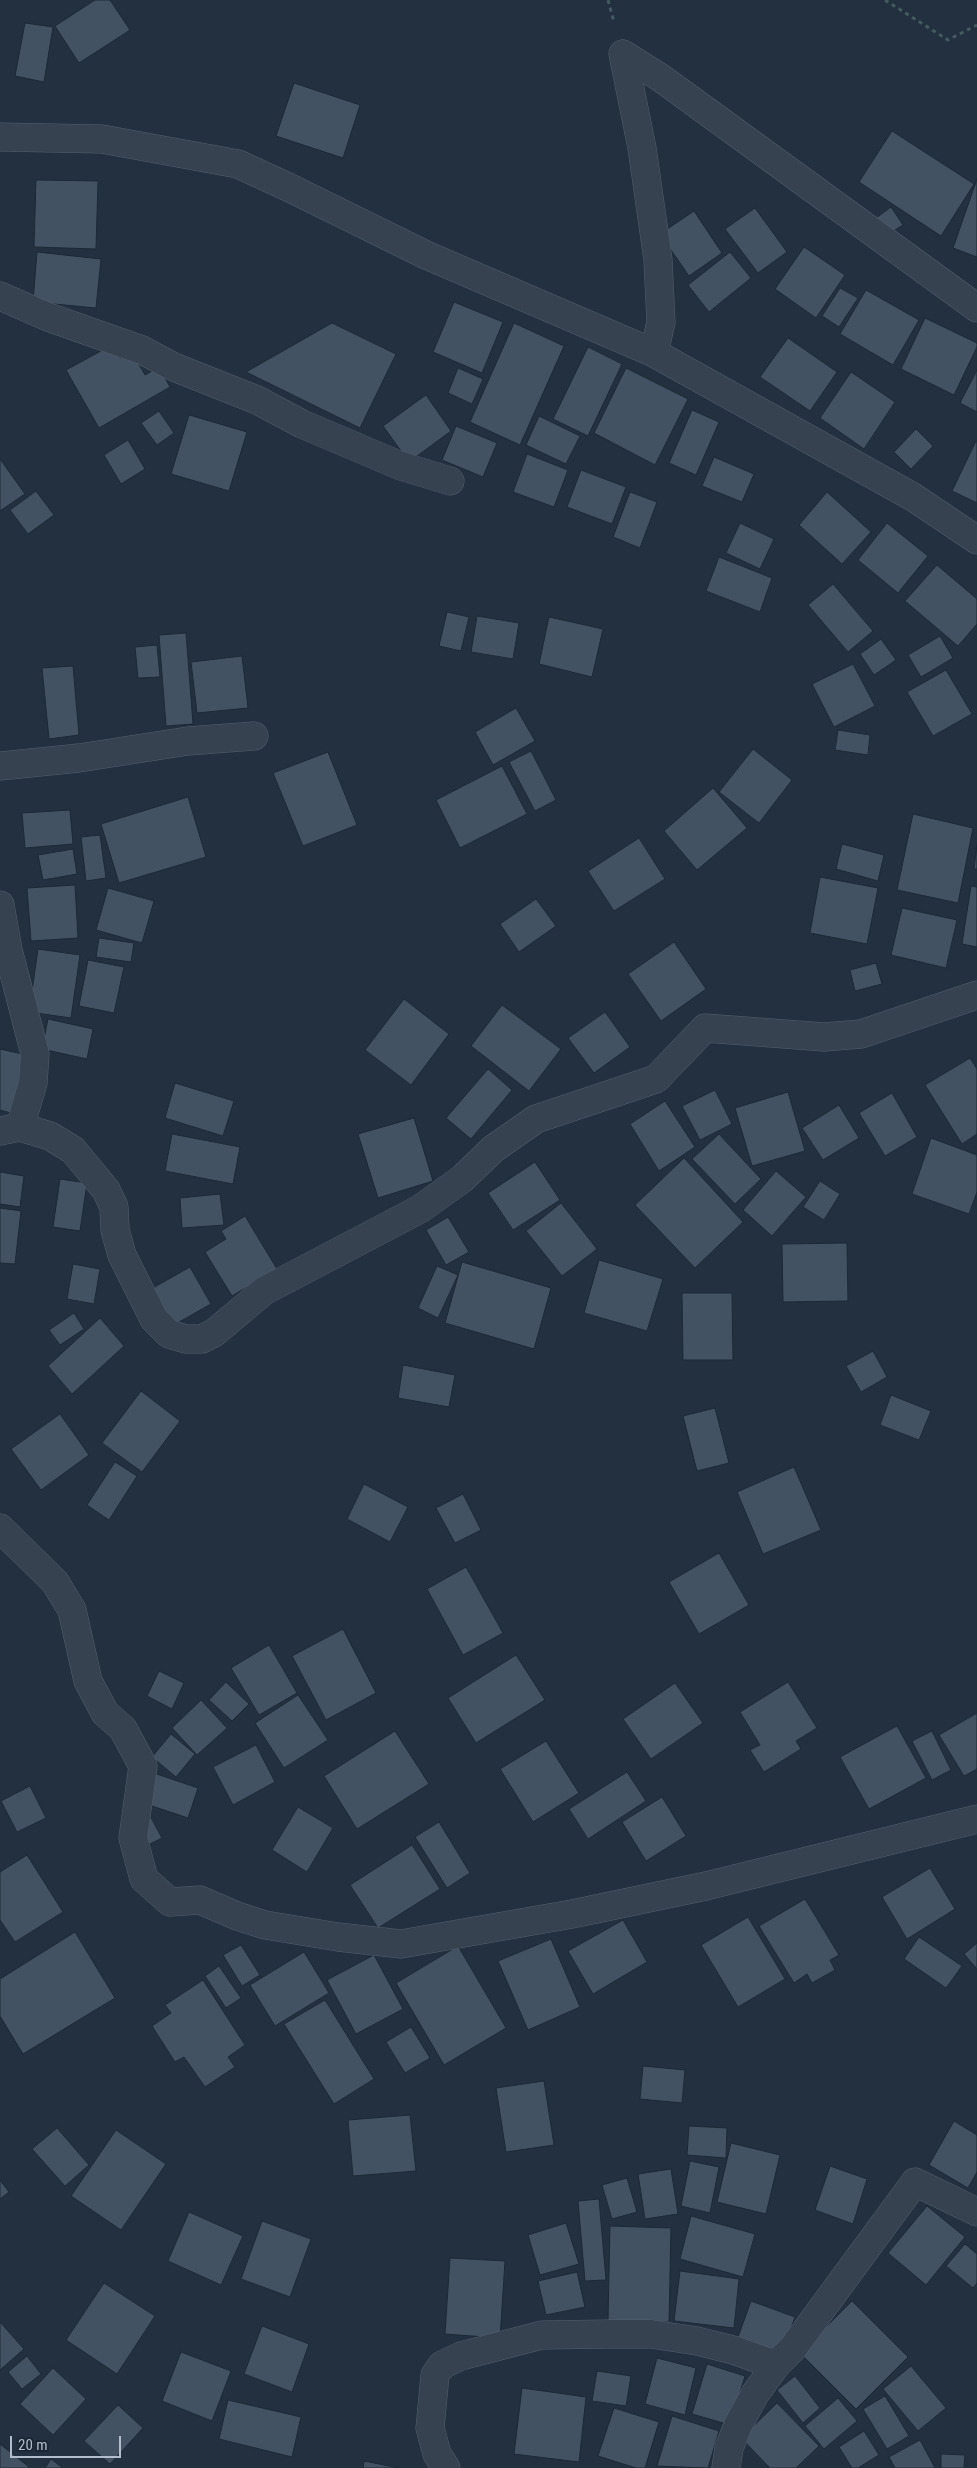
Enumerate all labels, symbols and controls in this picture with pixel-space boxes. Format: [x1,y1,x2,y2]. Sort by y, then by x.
scale bar [12,2426,124,2458]
text: 20 m [18,2436,48,2454]

